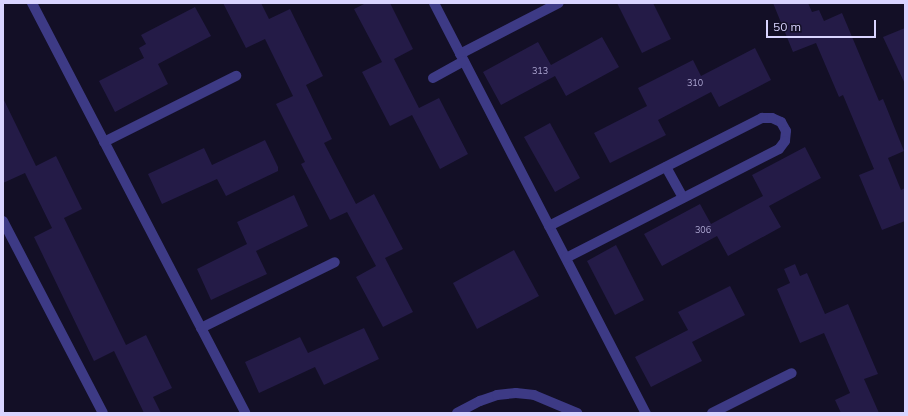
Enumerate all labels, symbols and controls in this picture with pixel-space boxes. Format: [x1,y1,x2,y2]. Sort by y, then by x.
scale bar [768,12,878,38]
text: 50 m [773,19,801,34]
house number: 313 [532,66,548,76]
house number: 310 [687,78,703,88]
house number: 306 [695,225,711,235]

